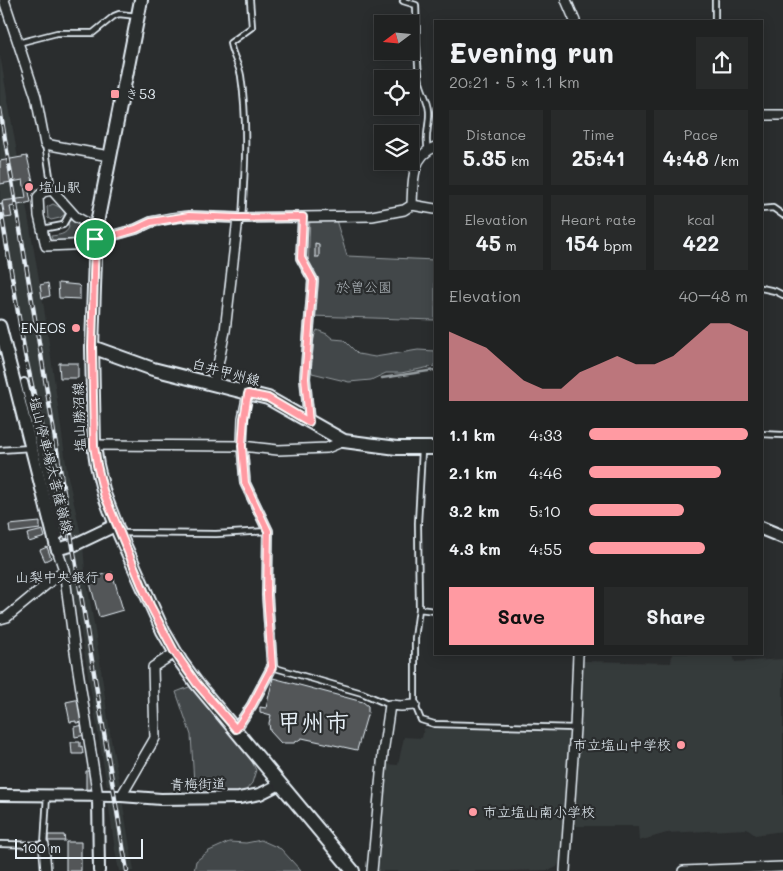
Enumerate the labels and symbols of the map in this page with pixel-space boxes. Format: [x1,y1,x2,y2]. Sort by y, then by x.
north arrow [374,15,419,60]
place label: き53 [125,84,155,103]
marker: き53 [109,88,121,100]
place label: 塩山駅 [39,177,81,196]
marker: 塩山駅 [23,181,35,193]
pin [74,218,116,260]
park label: 於曽公園 [336,277,392,296]
place label: ENEOS [21,318,66,337]
marker: ENEOS [70,322,82,334]
street label: 白井甲州線 [190,353,262,390]
street label: 塩山勝沼線 [68,382,89,452]
street label: 塩山停車場大菩薩嶺線 [25,395,78,535]
place label: 山梨中央銀行 [15,567,99,586]
marker: 山梨中央銀行 [103,571,115,583]
district label: 甲州市 [277,706,349,737]
place label: 市立塩山中学校 [573,735,671,754]
marker: 市立塩山中学校 [675,739,687,751]
street label: 青梅街道 [170,774,226,793]
place label: 市立塩山南小学校 [483,802,595,821]
marker: 市立塩山南小学校 [467,806,479,818]
scale bar [15,836,142,859]

